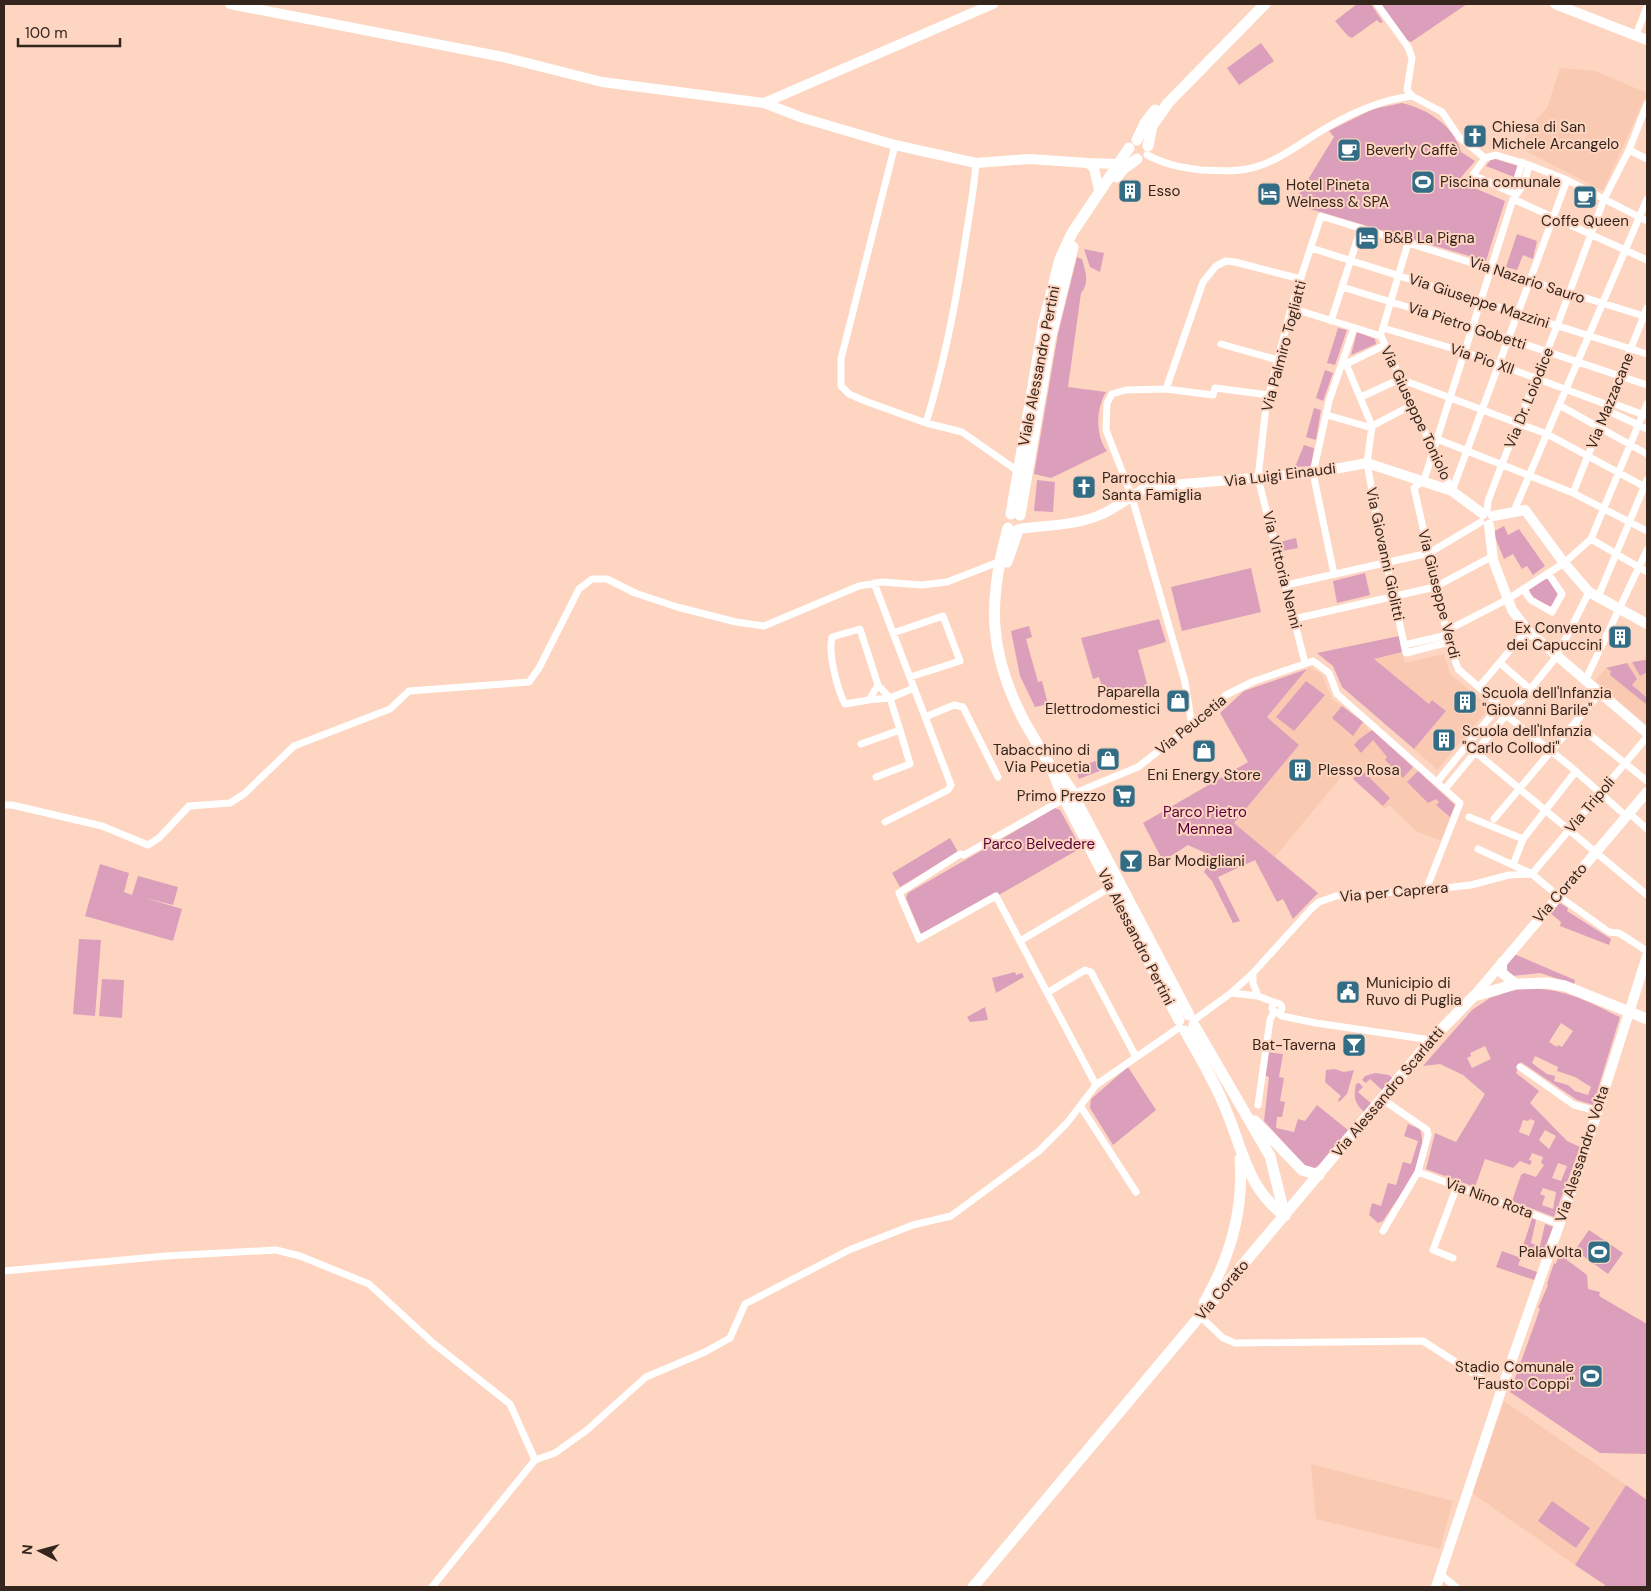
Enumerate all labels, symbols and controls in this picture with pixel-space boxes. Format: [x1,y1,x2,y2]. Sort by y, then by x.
scale bar [18,15,120,47]
text: 100 m [25,23,68,43]
place label: Chiesa di San Michele Arcangelo [1492,117,1619,154]
church icon: Chiesa di San Michele Arcangelo [1462,123,1488,149]
cafe icon: Beverly Caffè [1336,137,1362,163]
place label: Beverly Caffè [1366,140,1458,160]
sports icon: Piscina comunale [1410,169,1436,195]
place label: Piscina comunale [1440,172,1561,192]
place label: Hotel Pineta Welness & SPA [1286,175,1389,212]
building icon: Esso [1117,178,1143,204]
place label: Esso [1148,181,1181,201]
hotel icon: Hotel Pineta Welness & SPA [1256,181,1282,207]
cafe icon: Coffe Queen [1572,184,1598,210]
place label: Coffe Queen [1541,211,1629,231]
hotel icon: B&B La Pigna [1354,225,1380,251]
place label: B&B La Pigna [1384,228,1475,248]
street label: Via Nazario Sauro [1466,252,1588,308]
street label: Via Giuseppe Mazzini [1406,269,1552,333]
street label: Via Palmiro Togliatti [1257,278,1311,414]
street label: Viale Alessandro Pertini [1014,284,1064,448]
street label: Via Pietro Gobetti [1405,297,1529,355]
street label: Via Pio XII [1447,339,1517,379]
street label: Via Giuseppe Toniolo [1376,343,1456,483]
street label: Via Dr. Loiodice [1500,345,1558,451]
street label: Via Mazzacane [1582,350,1638,452]
street label: Via Luigi Einaudi [1223,458,1337,492]
place label: Parrocchia Santa Famiglia [1102,468,1202,505]
church icon: Parrocchia Santa Famiglia [1071,474,1097,500]
street label: Via Giovanni Giolitti [1361,485,1409,623]
street label: Via Vittoria Nenni [1258,509,1306,631]
street label: Via Giuseppe Verdi [1413,527,1465,661]
place label: Ex Convento dei Capuccini [1507,618,1602,655]
building icon: Ex Convento dei Capuccini [1607,624,1633,650]
place label: Paparella Elettrodomestici [1045,682,1160,719]
place label: Scuola dell'Infanzia "Giovanni Barile" [1482,683,1612,720]
shop icon: Paparella Elettrodomestici [1165,688,1191,714]
building icon: Scuola dell'Infanzia "Giovanni Barile" [1452,689,1478,715]
street label: Via Peucetia [1151,690,1231,760]
place label: Scuola dell'Infanzia "Carlo Collodi" [1462,721,1592,758]
building icon: Scuola dell'Infanzia "Carlo Collodi" [1431,727,1457,753]
shop icon: Eni Energy Store [1191,738,1217,764]
place label: Tabacchino di Via Peucetia [993,740,1090,777]
shop icon: Tabacchino di Via Peucetia [1095,746,1121,772]
building icon: Plesso Rosa [1287,757,1313,783]
place label: Plesso Rosa [1318,760,1400,780]
place label: Eni Energy Store [1147,765,1261,785]
street label: Via Tripoli [1561,773,1619,837]
supermarket icon: Primo Prezzo [1111,783,1137,809]
place label: Primo Prezzo [1017,786,1106,806]
park label: Parco Pietro Mennea [1163,802,1247,839]
park label: Parco Belvedere [983,834,1095,854]
bar icon: Bar Modigliani [1118,848,1144,874]
place label: Bar Modigliani [1148,851,1245,871]
street label: Via Corato [1528,859,1592,927]
street label: Via Alessandro Pertini [1093,865,1179,1009]
street label: Via per Caprera [1339,877,1449,907]
place label: Municipio di Ruvo di Puglia [1366,973,1462,1010]
public building icon: Municipio di Ruvo di Puglia [1335,979,1361,1005]
street label: Via Alessandro Scarlatti [1327,1023,1449,1161]
bar icon: Bat-Taverna [1341,1032,1367,1058]
place label: Bat-Taverna [1252,1035,1336,1055]
street label: Via Alessandro Volta [1550,1083,1614,1225]
street label: Via Nino Rota [1442,1173,1536,1223]
sports icon: PalaVolta [1586,1239,1612,1265]
place label: PalaVolta [1519,1242,1582,1262]
street label: Via Corato [1191,1255,1253,1325]
place label: Stadio Comunale "Fausto Coppi" [1455,1357,1574,1394]
sports icon: Stadio Comunale "Fausto Coppi" [1578,1363,1604,1389]
north arrow [15,1526,65,1576]
text: N [18,1544,37,1556]

